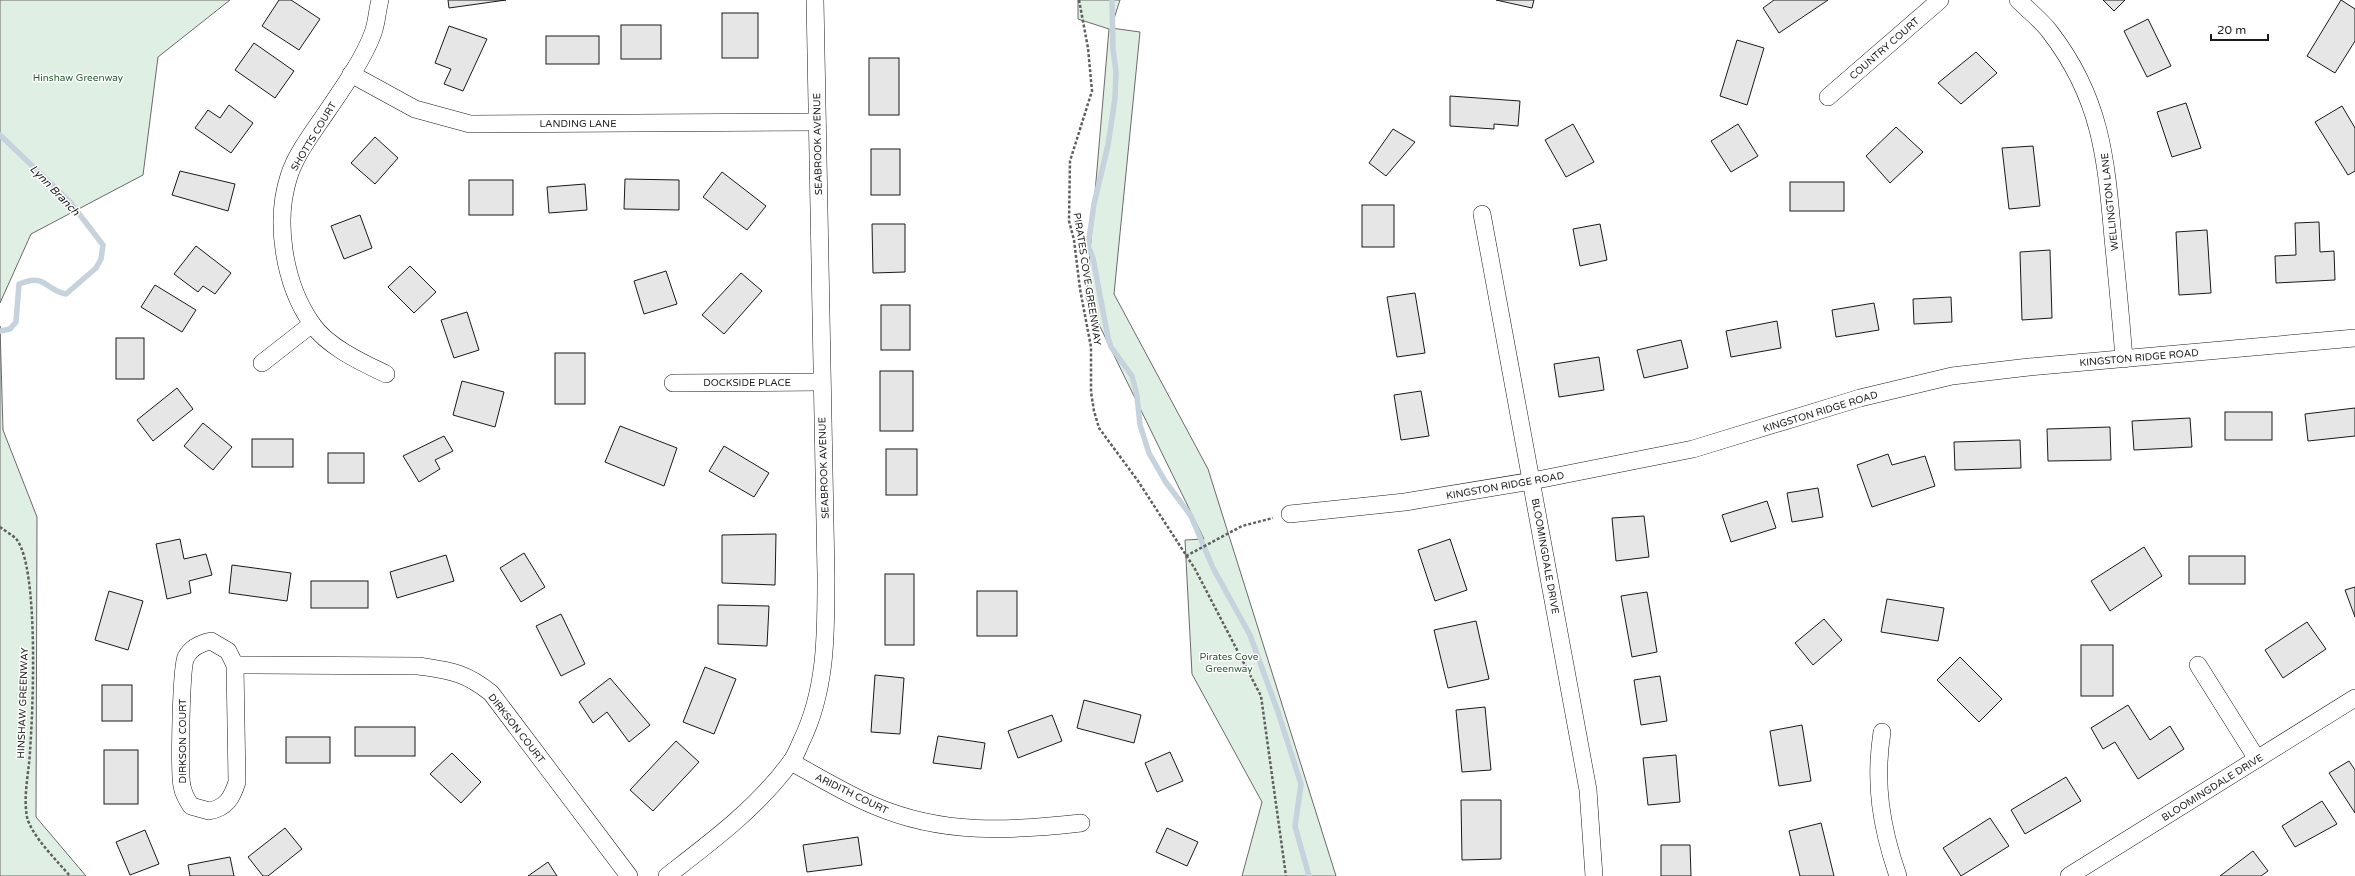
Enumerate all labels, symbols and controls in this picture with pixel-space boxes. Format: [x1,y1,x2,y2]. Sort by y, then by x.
street label: COUNTRY COURT [1847,15,1922,82]
scale bar [2211,16,2268,42]
text: 20 m [2217,23,2246,37]
park label: Hinshaw Greenway [33,72,124,84]
street label: SEABROOK AVENUE [811,93,825,195]
street label: SHOTTS COURT [289,100,339,173]
street label: LANDING LANE [539,118,617,130]
street label: WELLINGTON LANE [2099,152,2121,252]
water label: Lynn Branch [27,162,82,219]
street label: PIRATES COVE GREENWAY [1071,212,1104,347]
street label: KINGSTON RIDGE ROAD [2079,347,2199,369]
street label: DOCKSIDE PLACE [703,377,791,389]
street label: KINGSTON RIDGE ROAD [1761,389,1879,435]
street label: SEABROOK AVENUE [816,417,832,519]
street label: KINGSTON RIDGE ROAD [1445,470,1565,502]
street label: BLOOMINGDALE DRIVE [1529,497,1561,615]
street label: HINSHAW GREENWAY [15,647,31,759]
park label: Pirates Cove Greenway [1200,651,1259,675]
street label: DIRKSON COURT [485,692,547,766]
street label: DIRKSON COURT [177,699,189,783]
street label: BLOOMINGDALE DRIVE [2160,752,2265,824]
street label: ARIDITH COURT [813,771,890,817]

